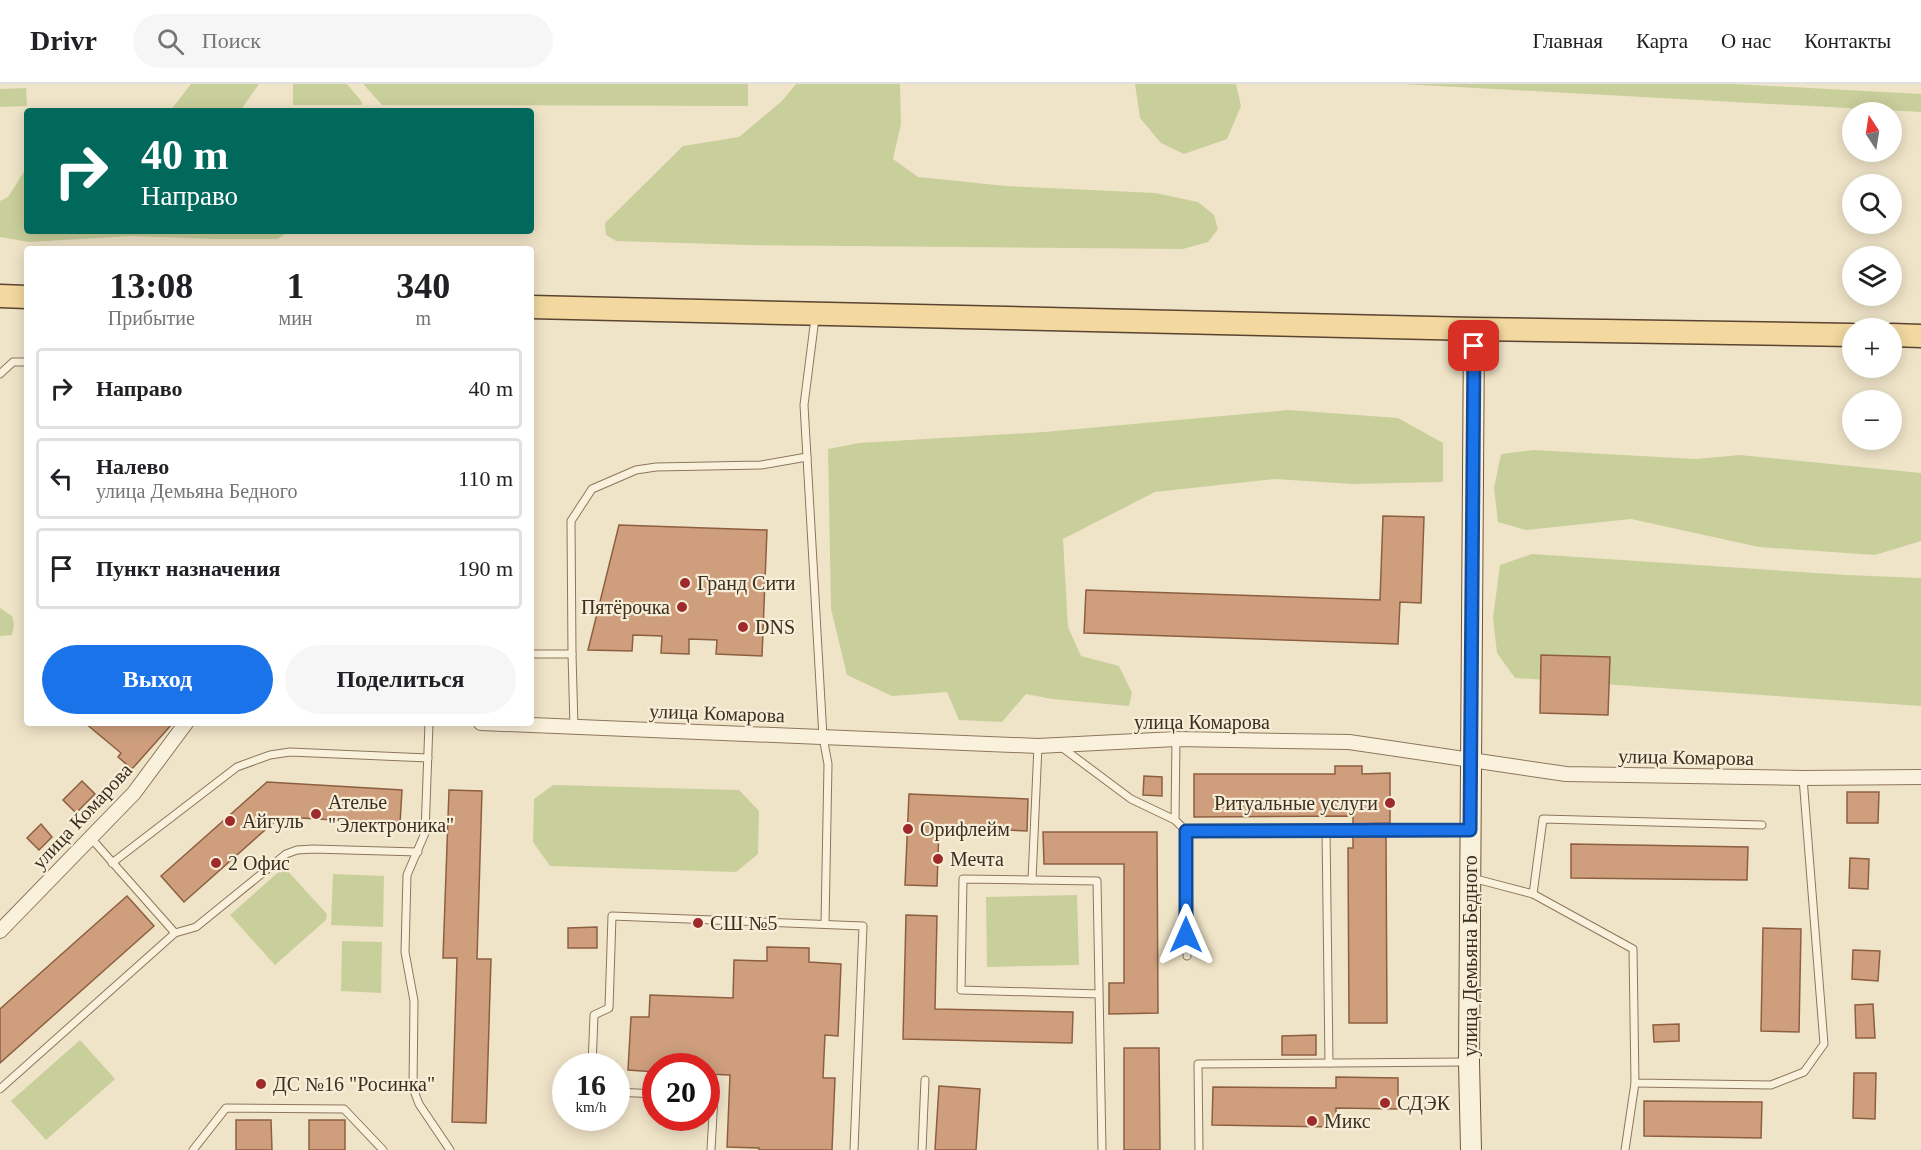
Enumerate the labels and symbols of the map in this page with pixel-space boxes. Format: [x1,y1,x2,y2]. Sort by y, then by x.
north arrow [1842,102,1902,162]
pin [1448,320,1499,371]
place label: Гранд Сити [697,572,796,595]
marker: Гранд Сити [678,576,692,590]
place label: Пятёрочка [581,596,670,619]
marker: Пятёрочка [675,600,689,614]
place label: DNS [755,616,795,638]
marker: DNS [736,620,750,634]
street label: улица Комарова [649,700,785,727]
street label: улица Комарова [1134,711,1270,734]
street label: улица Комарова [1618,745,1754,770]
street label: улица Комарова [28,759,137,874]
place label: Ателье "Электроника" [328,791,454,837]
place label: Ритуальные услуги [1214,792,1378,815]
marker: Ритуальные услуги [1383,796,1397,810]
marker: Ателье "Электроника" [309,807,323,821]
place label: Айгуль [242,810,304,833]
marker: Айгуль [223,814,237,828]
place label: Орифлейм [920,818,1010,841]
marker: Орифлейм [901,822,915,836]
place label: Мечта [950,848,1004,870]
place label: 2 Офис [228,852,290,875]
marker: Мечта [931,852,945,866]
street label: улица Демьяна Бедного [1459,855,1482,1057]
marker: 2 Офис [209,856,223,870]
position arrow [1154,903,1218,967]
place label: СШ №5 [710,912,778,934]
marker: СШ №5 [691,916,705,930]
speed limit sign: 20 [642,1053,720,1131]
place label: ДС №16 "Росинка" [273,1073,435,1096]
marker: ДС №16 "Росинка" [254,1077,268,1091]
place label: СДЭК [1397,1092,1451,1115]
marker: СДЭК [1378,1096,1392,1110]
place label: Микс [1324,1110,1371,1132]
marker: Микс [1305,1114,1319,1128]

